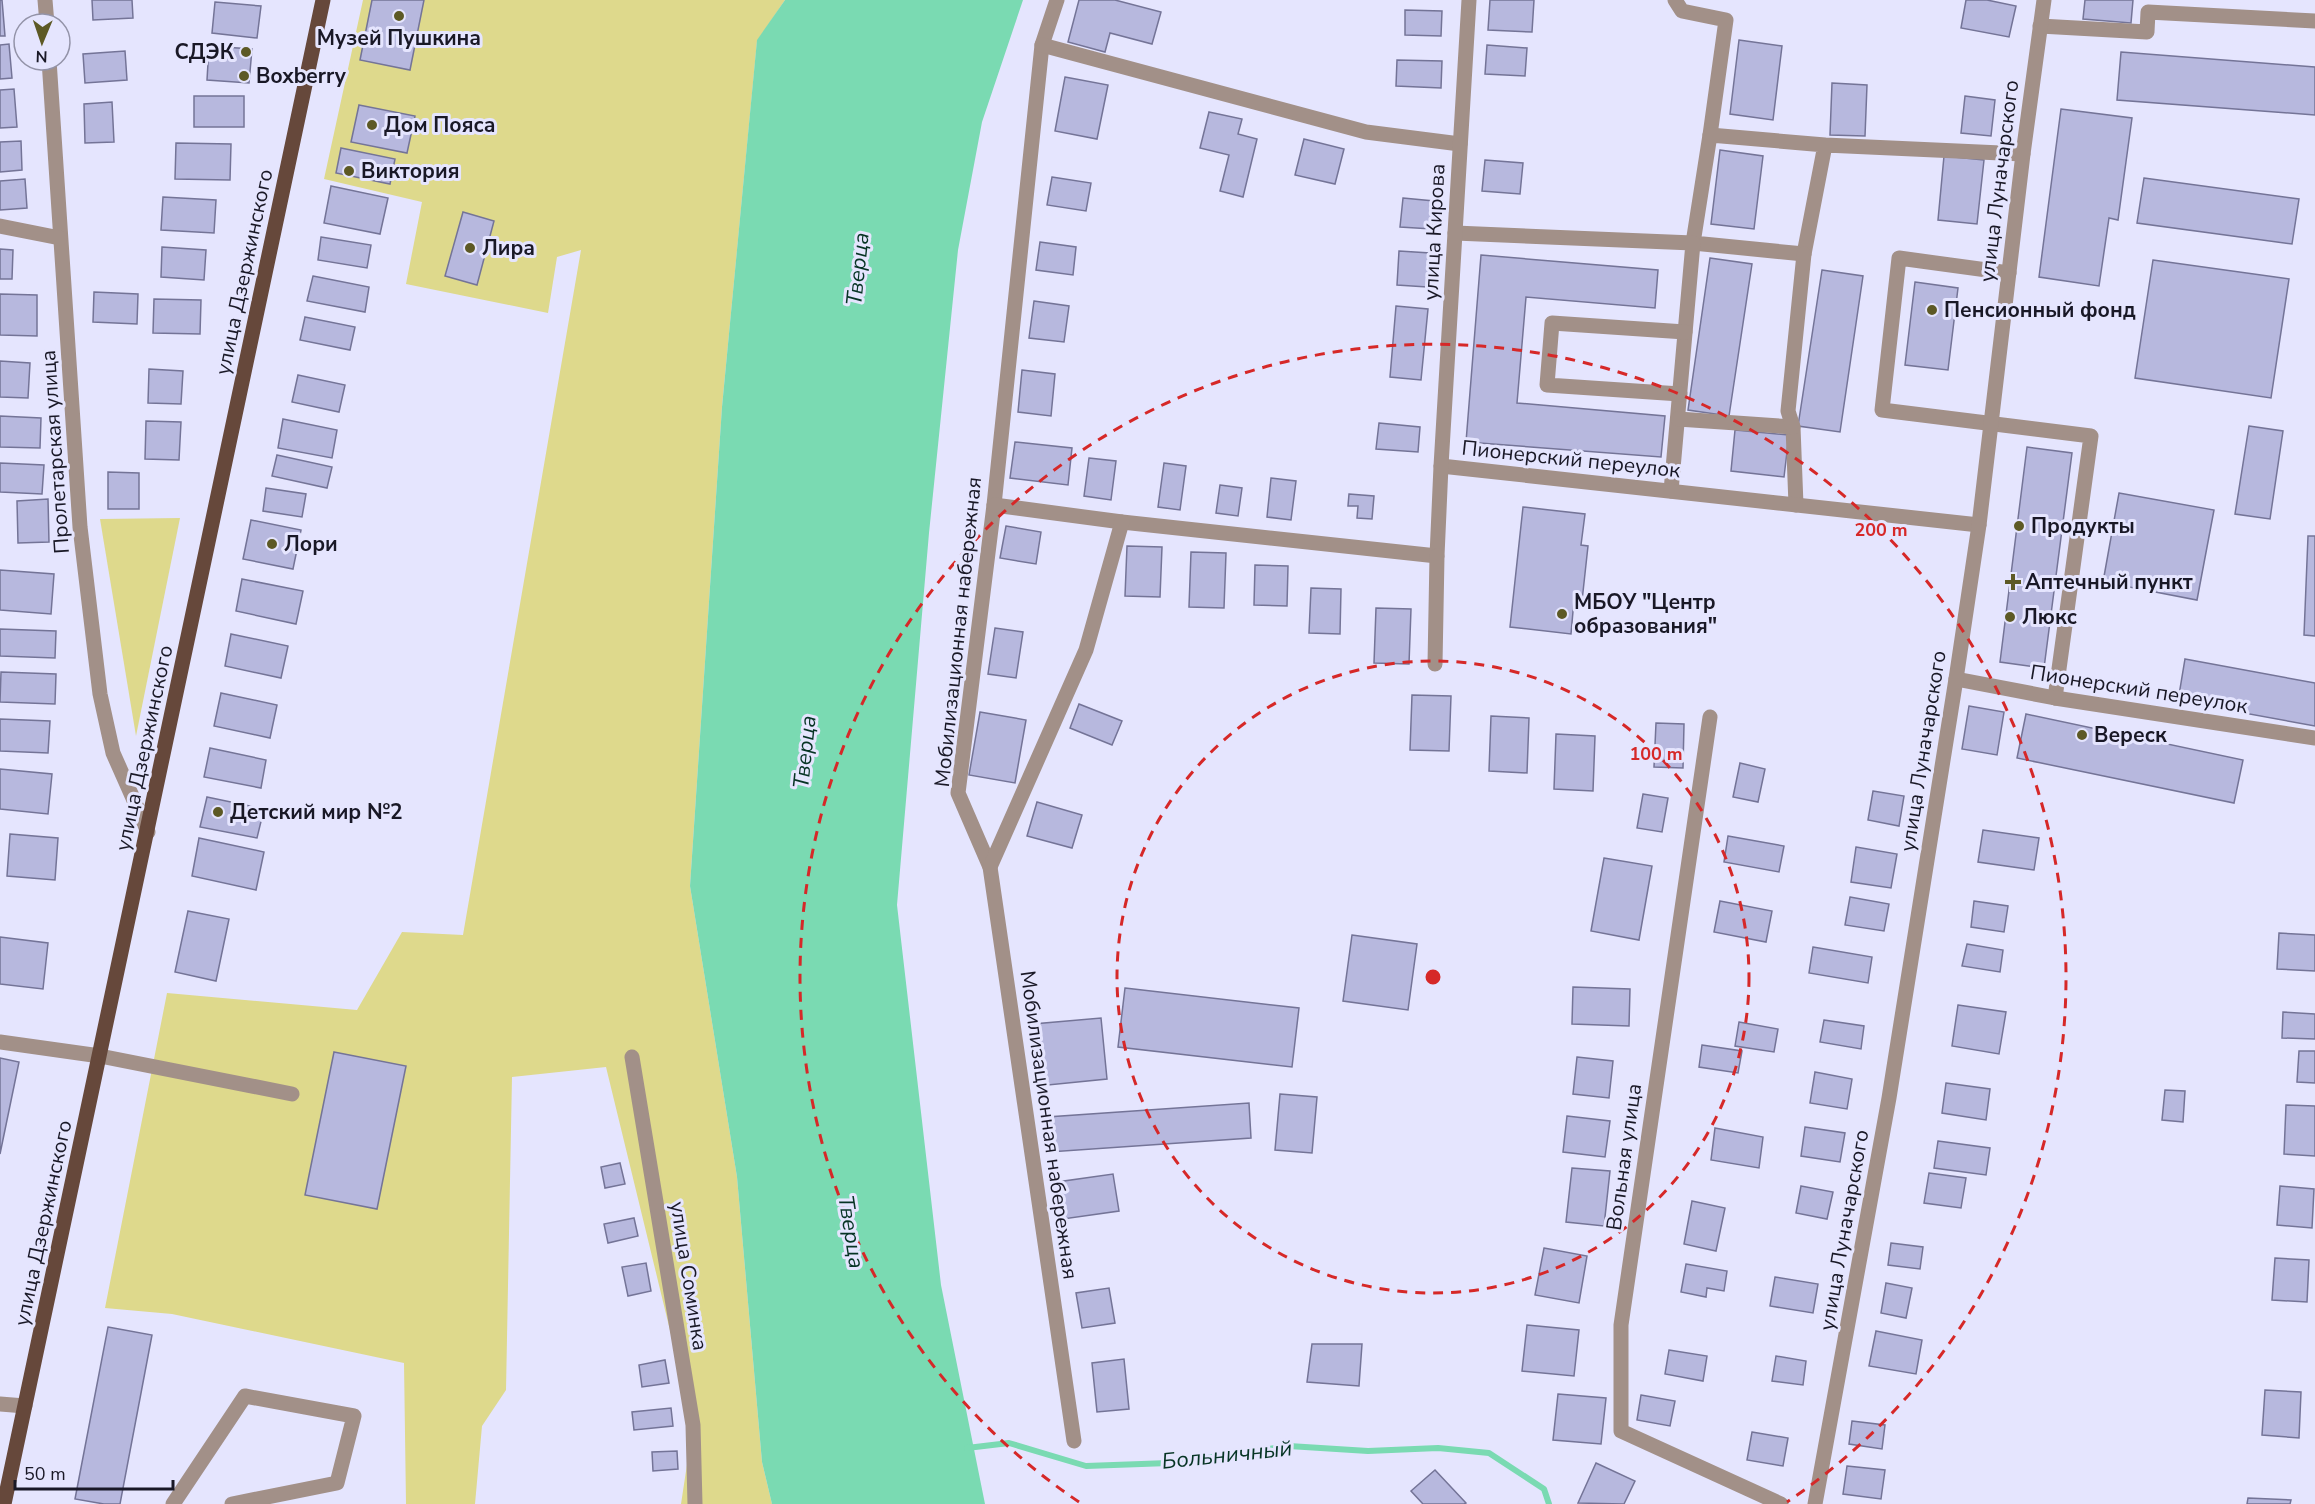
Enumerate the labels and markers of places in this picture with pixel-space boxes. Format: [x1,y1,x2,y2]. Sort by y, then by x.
marker: Музей Пушкина [392,9,406,23]
place label: Музей Пушкина [317,24,481,52]
place label: СДЭК [175,38,235,66]
marker: СДЭК [239,45,253,59]
place label: Boxberry [256,62,347,90]
marker: Boxberry [237,69,251,83]
place label: Дом Пояса [384,111,496,139]
marker: Дом Пояса [365,118,379,132]
place label: Виктория [361,157,459,185]
marker: Виктория [342,164,356,178]
place label: Лира [482,234,535,262]
marker: Лира [463,241,477,255]
place label: Пенсионный фонд [1944,296,2136,324]
marker: Пенсионный фонд [1925,303,1939,317]
place label: Продукты [2031,512,2135,540]
marker: Продукты [2012,519,2026,533]
place label: Лори [284,530,338,558]
marker: Лори [265,537,279,551]
place label: Аптечный пункт [2025,568,2193,596]
marker: Аптечный пункт [2006,575,2020,589]
place label: МБОУ "Центр образования" [1574,588,1717,640]
place label: Люкс [2022,603,2077,631]
marker: МБОУ "Центр образования" [1555,607,1569,621]
marker: Люкс [2003,610,2017,624]
place label: Вереск [2094,721,2167,749]
marker: Вереск [2075,728,2089,742]
place label: Детский мир №2 [230,798,403,826]
marker: Детский мир №2 [211,805,225,819]
centre of rings [1423,967,1443,987]

